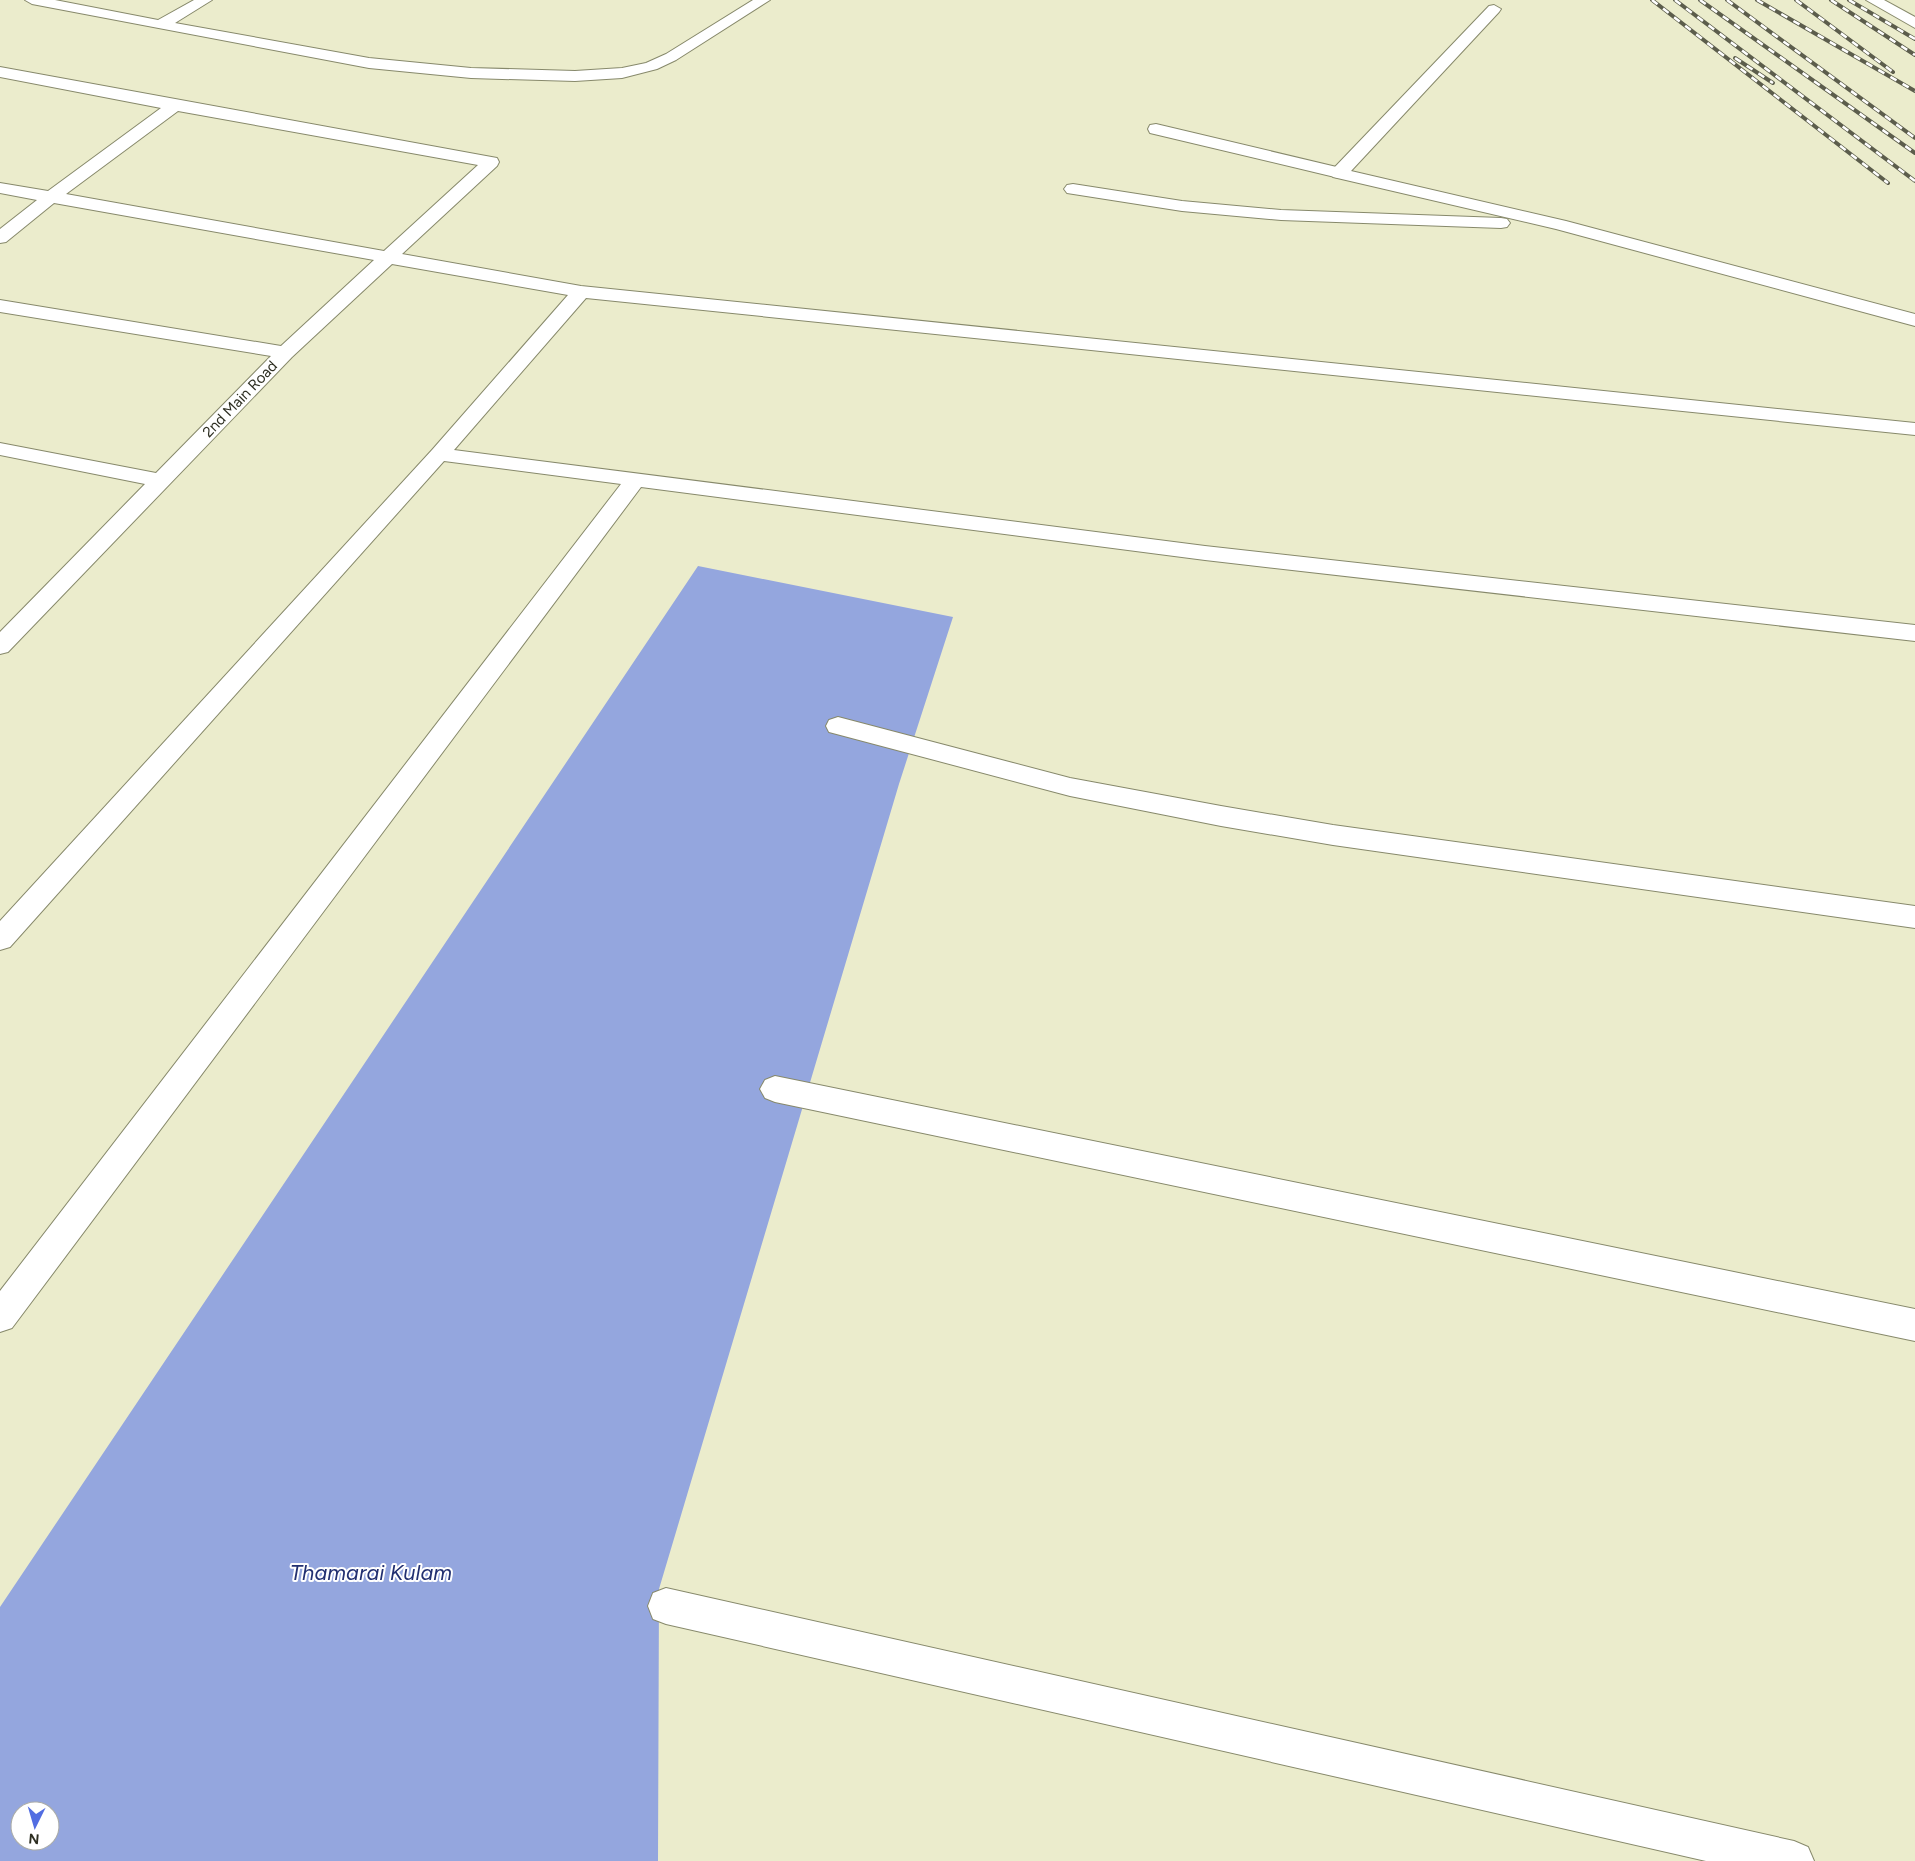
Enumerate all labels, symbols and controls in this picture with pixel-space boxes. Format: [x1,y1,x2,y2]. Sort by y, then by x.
street label: 2nd Main Road [199,357,281,441]
water label: Thamarai Kulam [290,1559,452,1586]
north arrow [10,1801,60,1851]
text: N [28,1830,40,1847]

